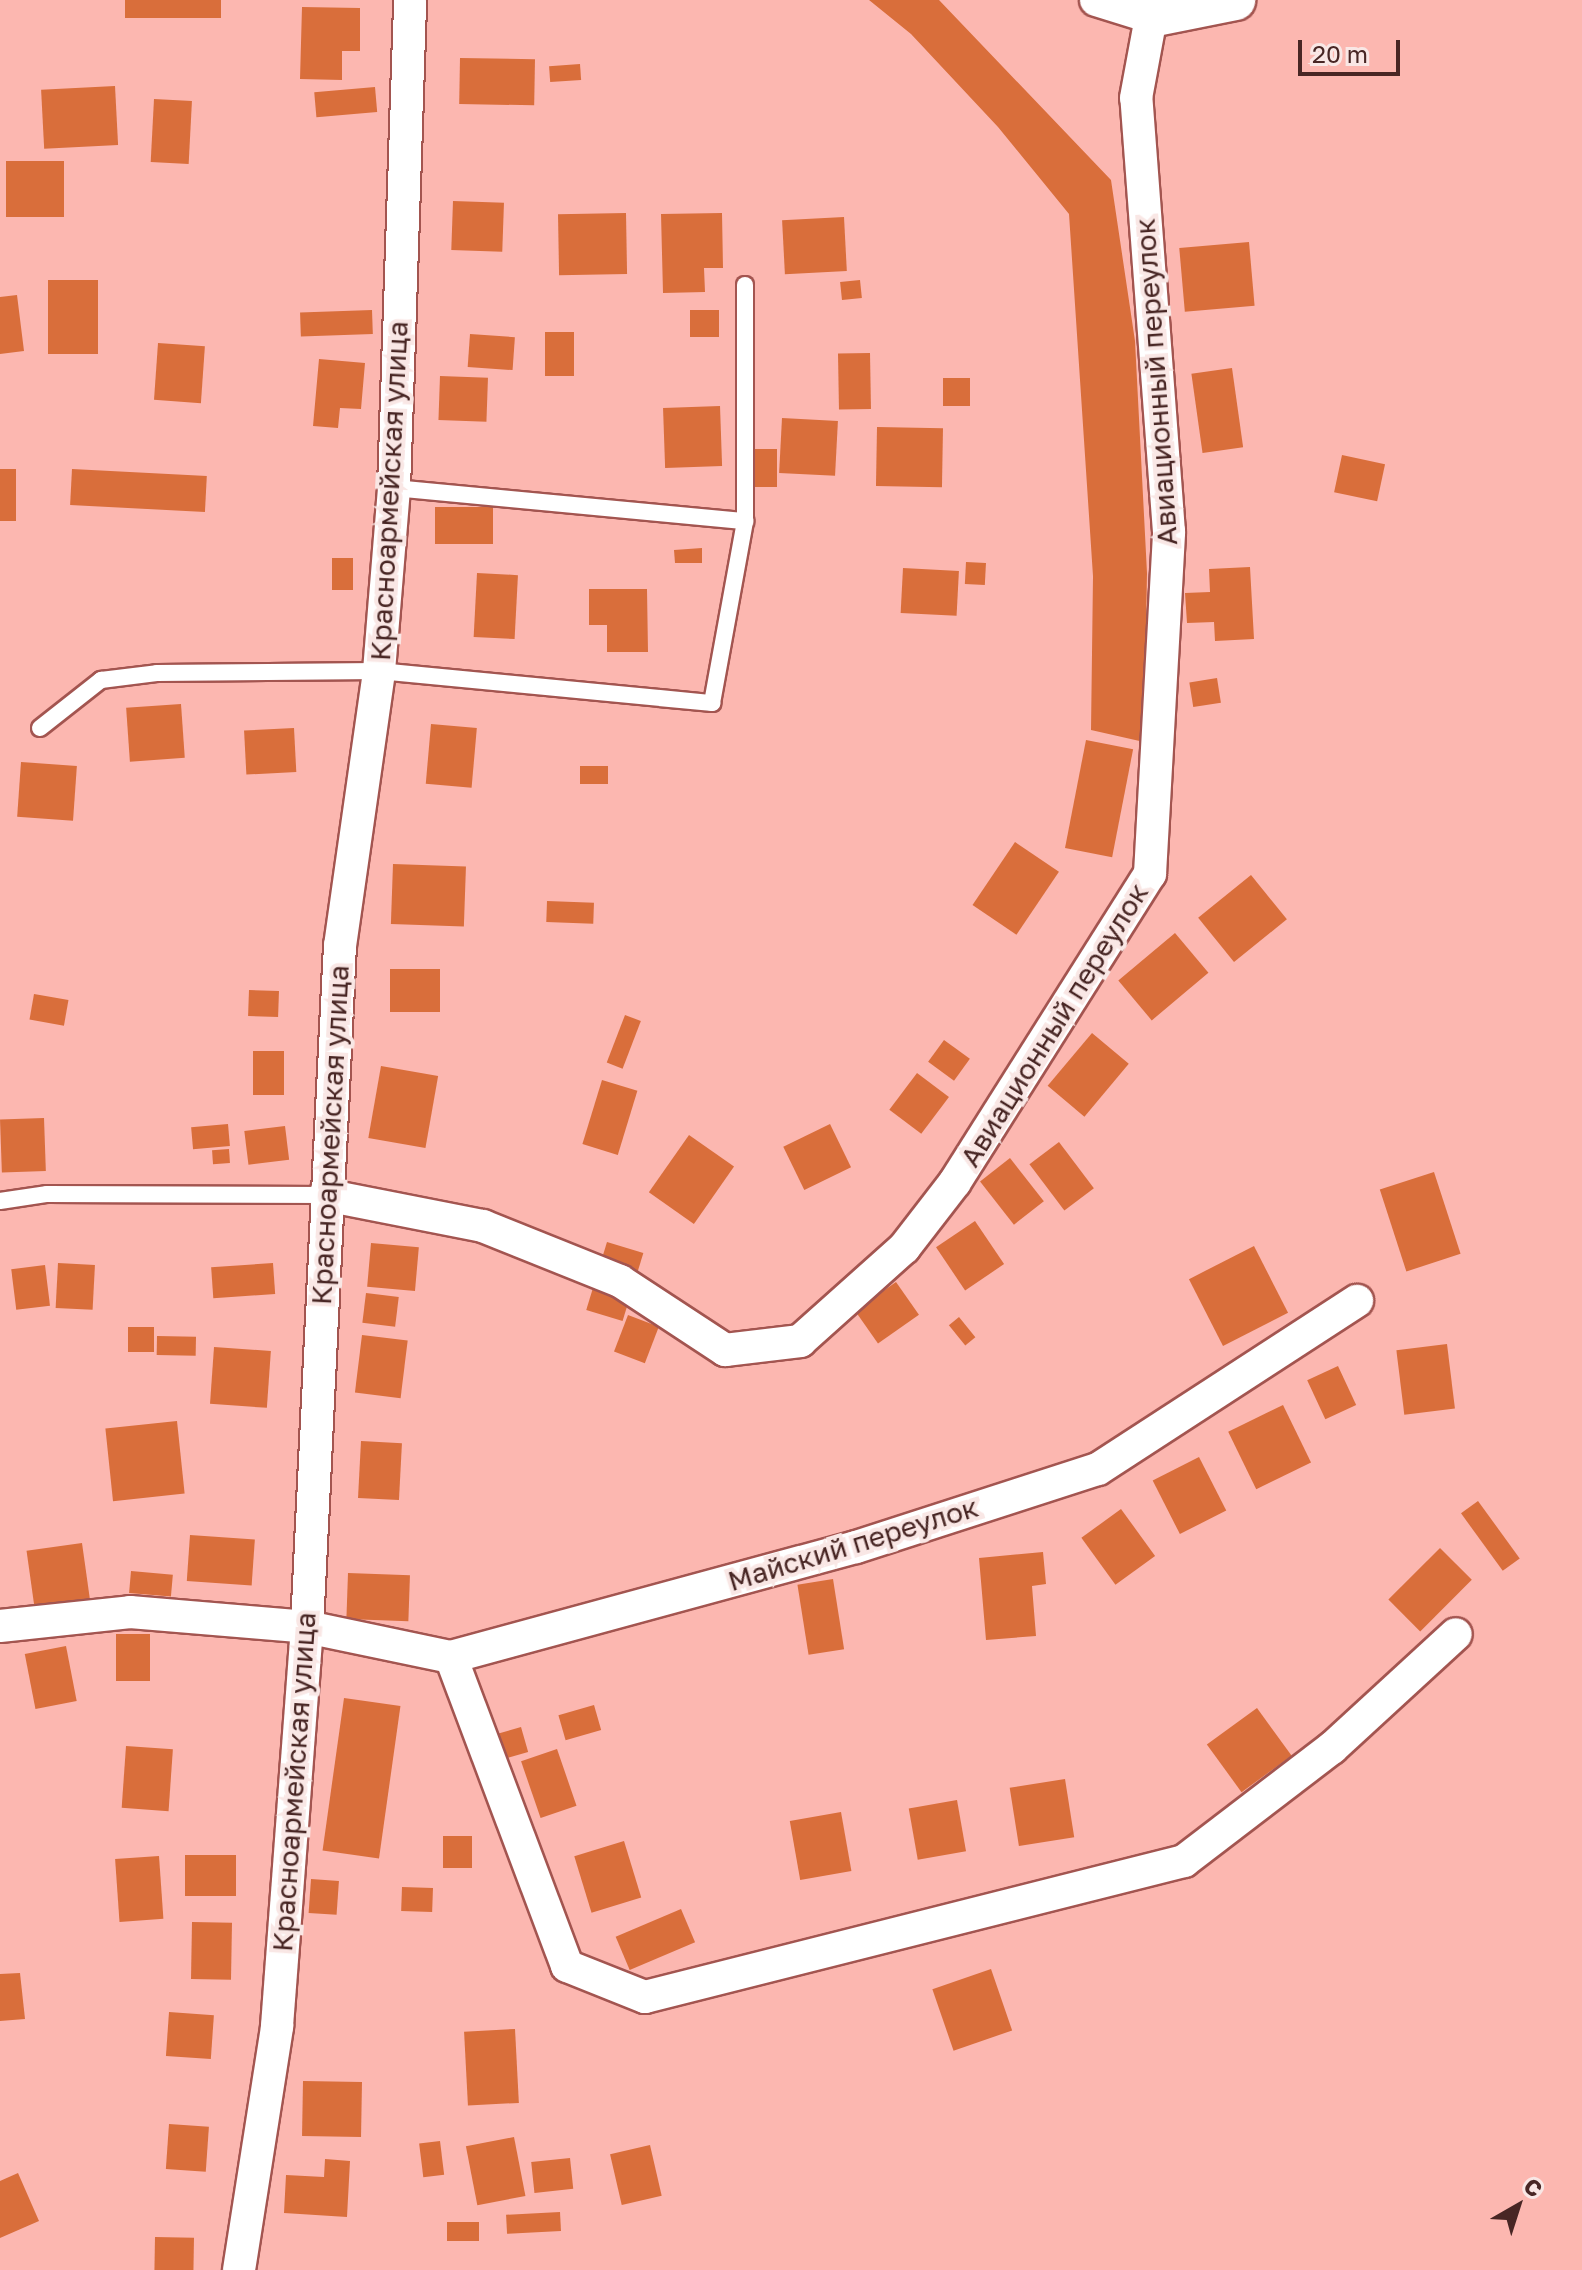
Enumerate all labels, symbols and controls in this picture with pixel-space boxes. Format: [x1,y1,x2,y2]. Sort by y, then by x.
scale bar [1302,24,1404,74]
text: 20 m [1312,39,1368,68]
street label: Авиационный переулок [1128,217,1184,547]
street label: Красноармейская улица [363,320,415,662]
street label: Авиационный переулок [953,877,1155,1173]
street label: Красноармейская улица [304,964,356,1306]
street label: Майский переулок [724,1490,982,1598]
street label: Красноармейская улица [265,1611,323,1953]
north arrow [1478,2166,1558,2246]
text: С [1519,2172,1548,2202]

